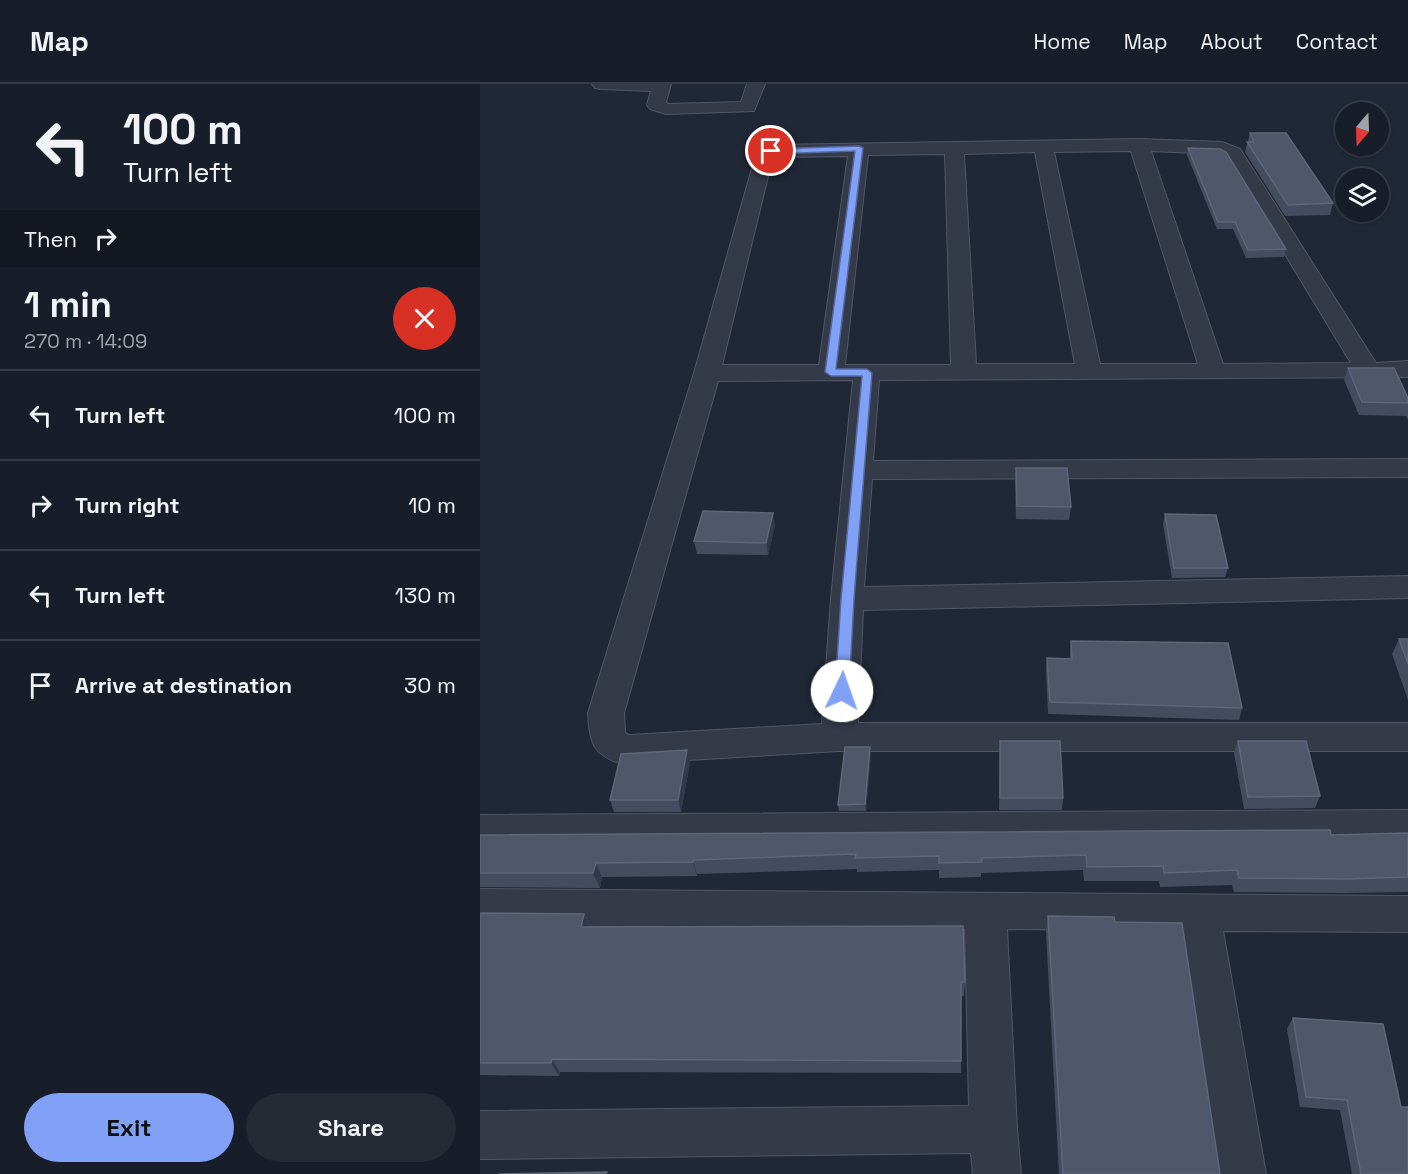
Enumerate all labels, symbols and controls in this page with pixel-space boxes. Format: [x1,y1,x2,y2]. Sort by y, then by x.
text: Map [30,23,89,59]
text: Home [1033,28,1091,55]
text: Map [1124,28,1168,55]
text: About [1201,28,1263,55]
text: Contact [1296,28,1378,55]
north arrow [1335,102,1389,156]
map controls [1335,102,1389,222]
text: 100 m [123,103,243,156]
icon: left [24,108,102,186]
pin [745,125,796,176]
icon: arrive [754,134,787,167]
text: Turn left [123,155,233,190]
button: layers [1335,168,1389,222]
icon: right [89,222,122,255]
text: Then [24,225,77,253]
text: 1 min [24,282,112,328]
button: close [393,287,456,350]
text: 270 m · 14:09 [24,328,147,354]
icon: left [24,399,57,432]
text: Turn left [75,401,165,429]
text: 100 m [394,401,456,429]
icon: right [24,489,57,522]
text: Turn right [75,491,180,519]
text: 10 m [408,491,456,519]
icon: left [24,579,57,612]
text: Turn left [75,581,165,609]
text: 130 m [395,581,456,609]
position arrow [810,659,874,723]
icon: arrive [24,669,57,702]
text: Arrive at destination [75,671,292,699]
text: 30 m [404,671,456,699]
button: Exit [24,1093,234,1162]
button: Share [246,1093,456,1162]

